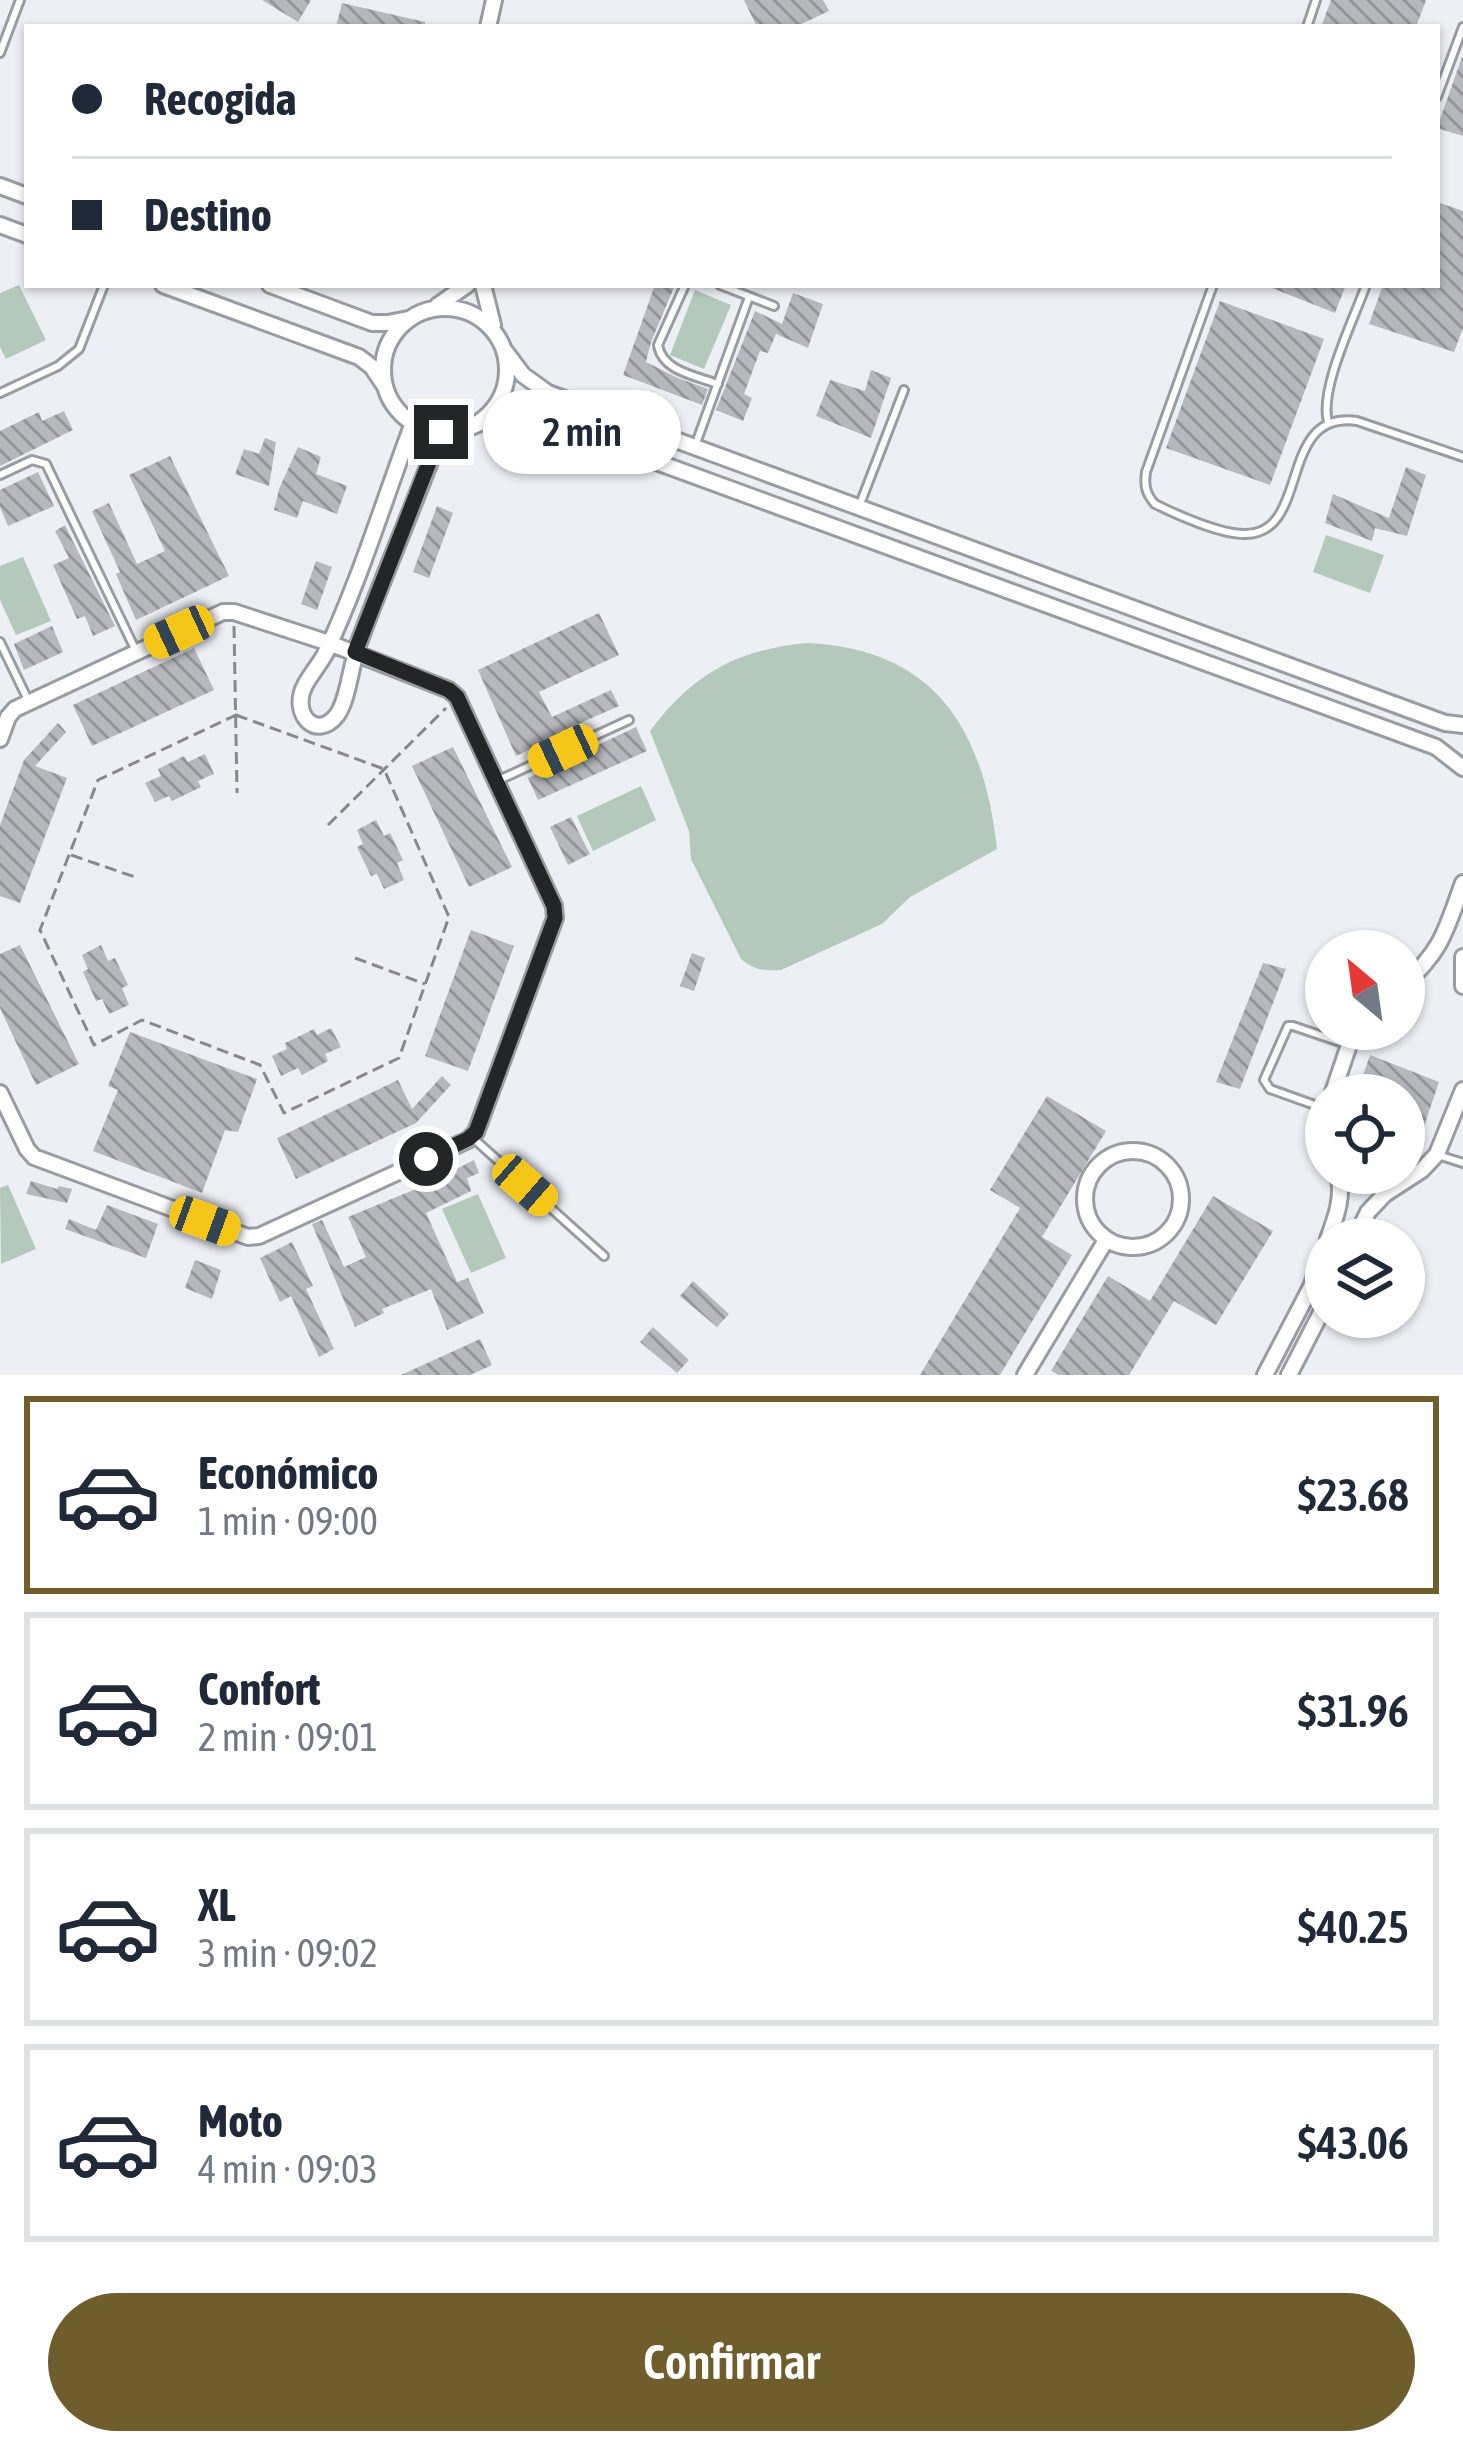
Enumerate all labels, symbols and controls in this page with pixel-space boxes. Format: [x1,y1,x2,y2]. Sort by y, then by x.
text: Recogida [144,73,296,125]
text: Destino [144,189,272,241]
callout: 2 min [483,390,681,474]
route end [414,405,468,459]
text: 2 min [542,410,622,454]
car [139,600,219,664]
car [523,719,603,783]
north arrow [1305,930,1425,1050]
map controls [1305,930,1425,1338]
button: locate [1305,1074,1425,1194]
route start [399,1132,453,1186]
car [486,1148,564,1222]
car [165,1192,245,1250]
button: layers [1305,1218,1425,1338]
icon: car [54,1441,162,1549]
text: Económico [198,1447,379,1499]
text: $23.68 [1297,1469,1409,1521]
text: 1 min · 09:00 [198,1499,378,1543]
icon: car [54,1657,162,1765]
text: Confort [198,1663,321,1715]
text: $31.96 [1297,1685,1409,1737]
text: 2 min · 09:01 [198,1715,378,1759]
icon: car [54,1873,162,1981]
text: XL [198,1879,236,1931]
text: $40.25 [1297,1901,1409,1953]
text: 3 min · 09:02 [198,1931,378,1975]
icon: car [54,2089,162,2197]
text: Moto [198,2095,283,2147]
text: $43.06 [1297,2117,1409,2169]
text: 4 min · 09:03 [198,2147,378,2191]
button: Confirmar [48,2293,1415,2431]

